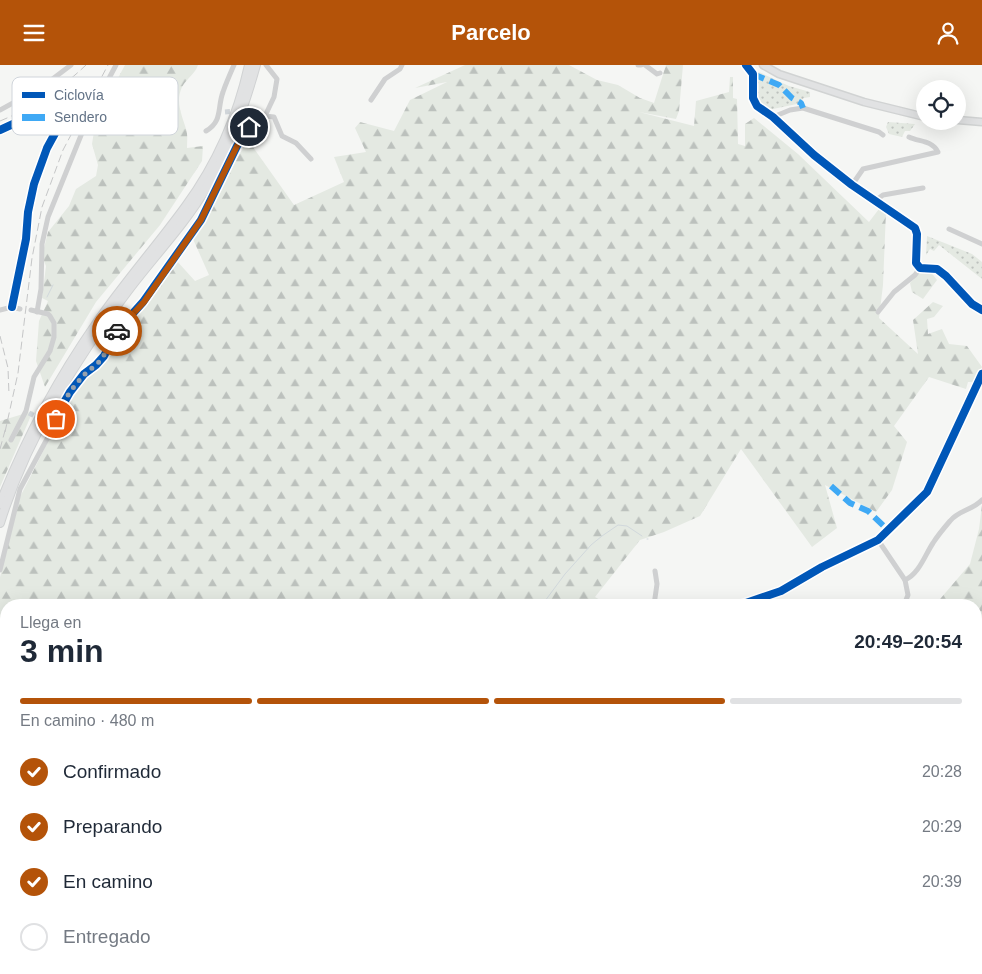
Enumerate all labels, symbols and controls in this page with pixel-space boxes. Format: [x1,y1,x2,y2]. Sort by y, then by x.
icon: menu [20,19,48,47]
icon: person [934,19,962,47]
text: Parcelo [451,20,531,45]
legend [12,77,178,135]
map controls [916,80,966,130]
button: locate [916,80,966,130]
text: Ciclovía [54,87,104,103]
pin [228,106,270,148]
text: Sendero [54,109,107,125]
icon: home [235,113,263,141]
courier [92,306,142,356]
icon: car [103,317,131,345]
pin [35,398,77,440]
icon: bag [42,405,70,433]
text: Llega en [20,614,81,631]
text: 20:49–20:54 [854,631,962,652]
text: 3 min [20,633,104,669]
text: En camino · 480 m [20,712,154,729]
icon: check [20,758,48,786]
text: Confirmado [63,761,161,782]
text: 20:28 [922,763,962,780]
icon: check [20,813,48,841]
text: Preparando [63,816,162,837]
text: 20:29 [922,818,962,835]
icon: check [20,868,48,896]
text: En camino [63,871,153,892]
text: 20:39 [922,873,962,890]
text: Entregado [63,926,151,947]

